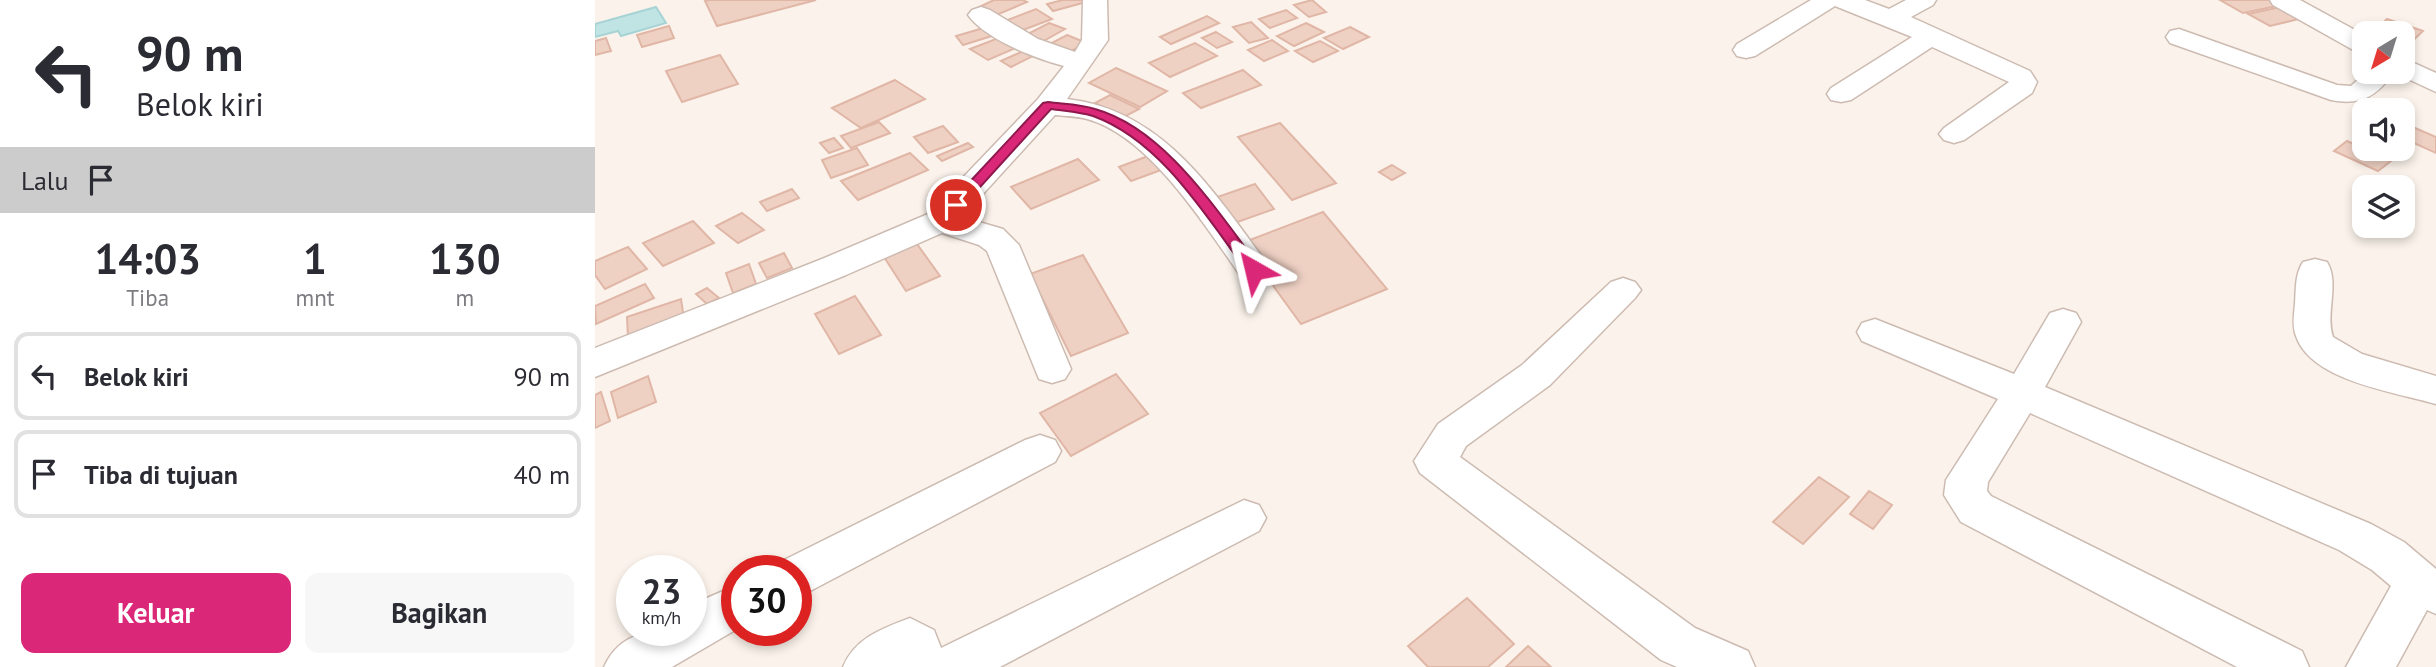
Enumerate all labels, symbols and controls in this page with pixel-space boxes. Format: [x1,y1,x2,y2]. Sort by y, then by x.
text: 90 m [136,21,243,85]
north arrow [2352,21,2415,84]
map controls [2352,21,2415,238]
icon: left [21,28,112,119]
text: Belok kiri [136,83,264,125]
button: sound [2352,98,2415,161]
icon: arrive [82,161,120,199]
text: Lalu [21,164,68,197]
pin [926,175,986,235]
button: layers [2352,175,2415,238]
icon: arrive [937,186,975,224]
text: 14:03 [94,231,201,286]
text: 1 [303,231,327,286]
text: 130 [429,231,500,286]
position arrow [1217,233,1291,307]
text: Tiba [126,283,169,312]
text: mnt [296,283,335,312]
text: m [455,283,474,312]
icon: left [25,357,63,395]
text: Belok kiri [84,360,189,393]
text: 90 m [514,360,570,393]
icon: arrive [25,455,63,493]
text: Tiba di tujuan [84,458,238,491]
text: 40 m [514,458,570,491]
speed limit sign: 30 [721,555,812,646]
text: 23 [642,568,681,614]
button: Keluar [21,573,291,653]
button: Bagikan [305,573,574,653]
text: km/h [642,606,681,629]

